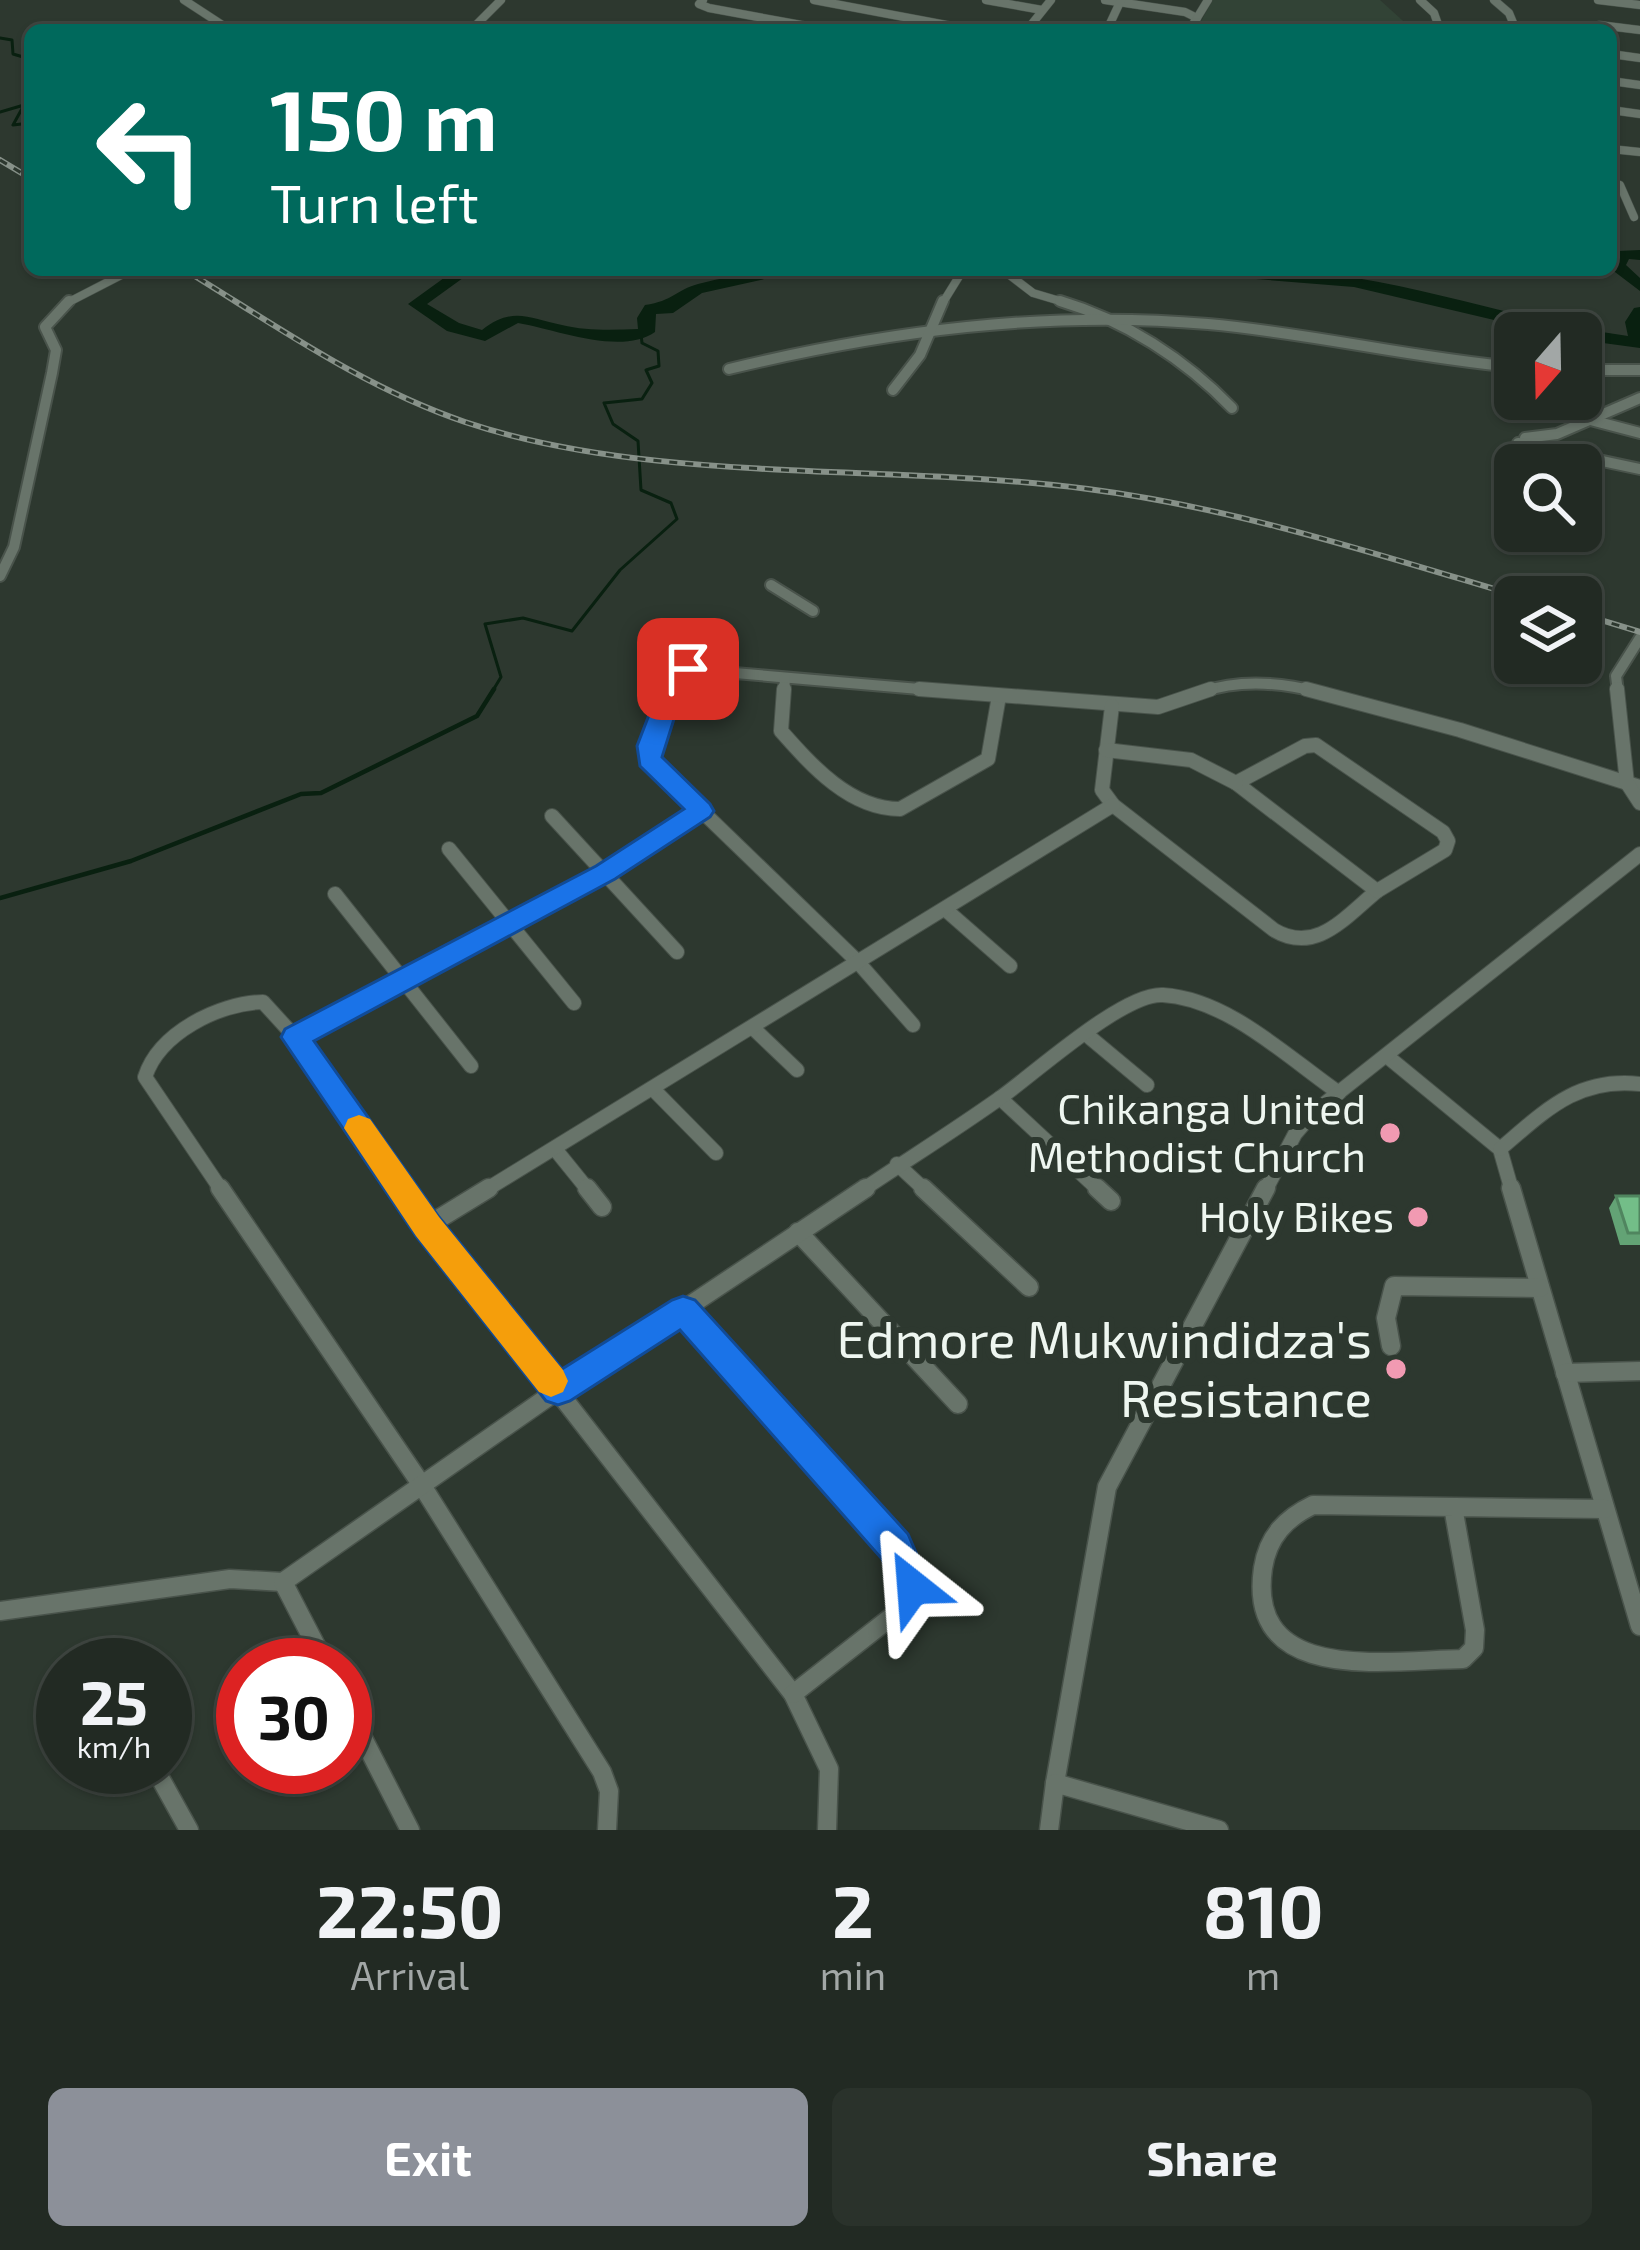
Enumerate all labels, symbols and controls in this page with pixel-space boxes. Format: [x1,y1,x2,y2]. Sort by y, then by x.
text: 150 m [270,67,498,168]
icon: left [72,72,228,228]
text: Turn left [270,169,479,234]
north arrow [1494,312,1602,420]
map controls [1494,312,1602,684]
button: search [1494,444,1602,552]
button: layers [1494,576,1602,684]
pin [637,618,739,720]
icon: arrive [655,636,721,702]
place label: Chikanga United Methodist Church [1028,1082,1366,1180]
marker: Chikanga United Methodist Church [1377,1120,1403,1146]
place label: Holy Bikes [1199,1190,1394,1240]
marker: Holy Bikes [1405,1204,1431,1230]
place label: Edmore Mukwindidza's Resistance [837,1307,1372,1427]
marker: Edmore Mukwindidza's Resistance [1383,1356,1409,1382]
position arrow [850,1524,976,1650]
speed limit sign: 30 [216,1638,372,1794]
text: 25 [80,1665,148,1737]
text: km/h [77,1728,151,1764]
text: 22:50 [316,1866,504,1952]
text: 2 [832,1866,874,1952]
text: 810 [1202,1866,1324,1952]
text: Arrival [351,1951,469,1998]
text: min [820,1951,886,1998]
text: m [1246,1951,1280,1998]
button: Exit [48,2088,808,2226]
button: Share [832,2088,1592,2226]

